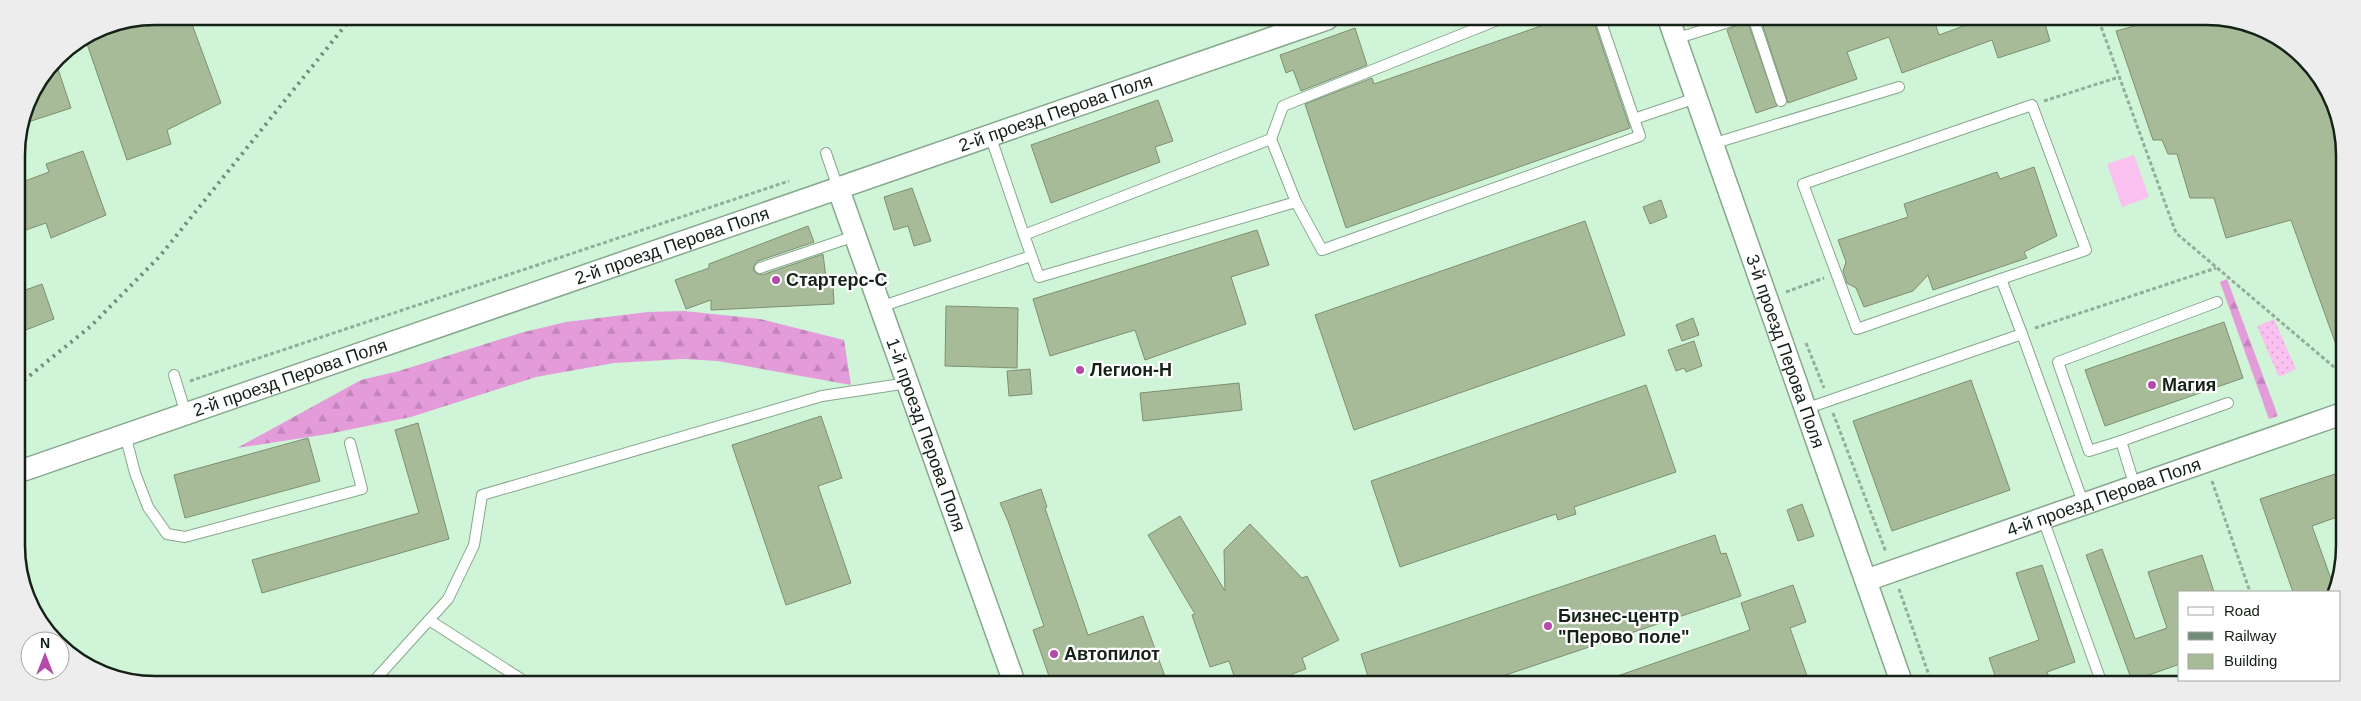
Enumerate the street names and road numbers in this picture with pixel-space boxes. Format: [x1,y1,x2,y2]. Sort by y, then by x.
street label: 2-й проезд Перова Поля [956,70,1155,156]
street label: 2-й проезд Перова Поля [572,203,772,289]
street label: 3-й проезд Перова Поля [1742,252,1828,451]
street label: 2-й проезд Перова Поля [190,335,390,421]
street label: 1-й проезд Перова Поля [882,335,970,534]
street label: 4-й проезд Перова Поля [2004,454,2204,540]

